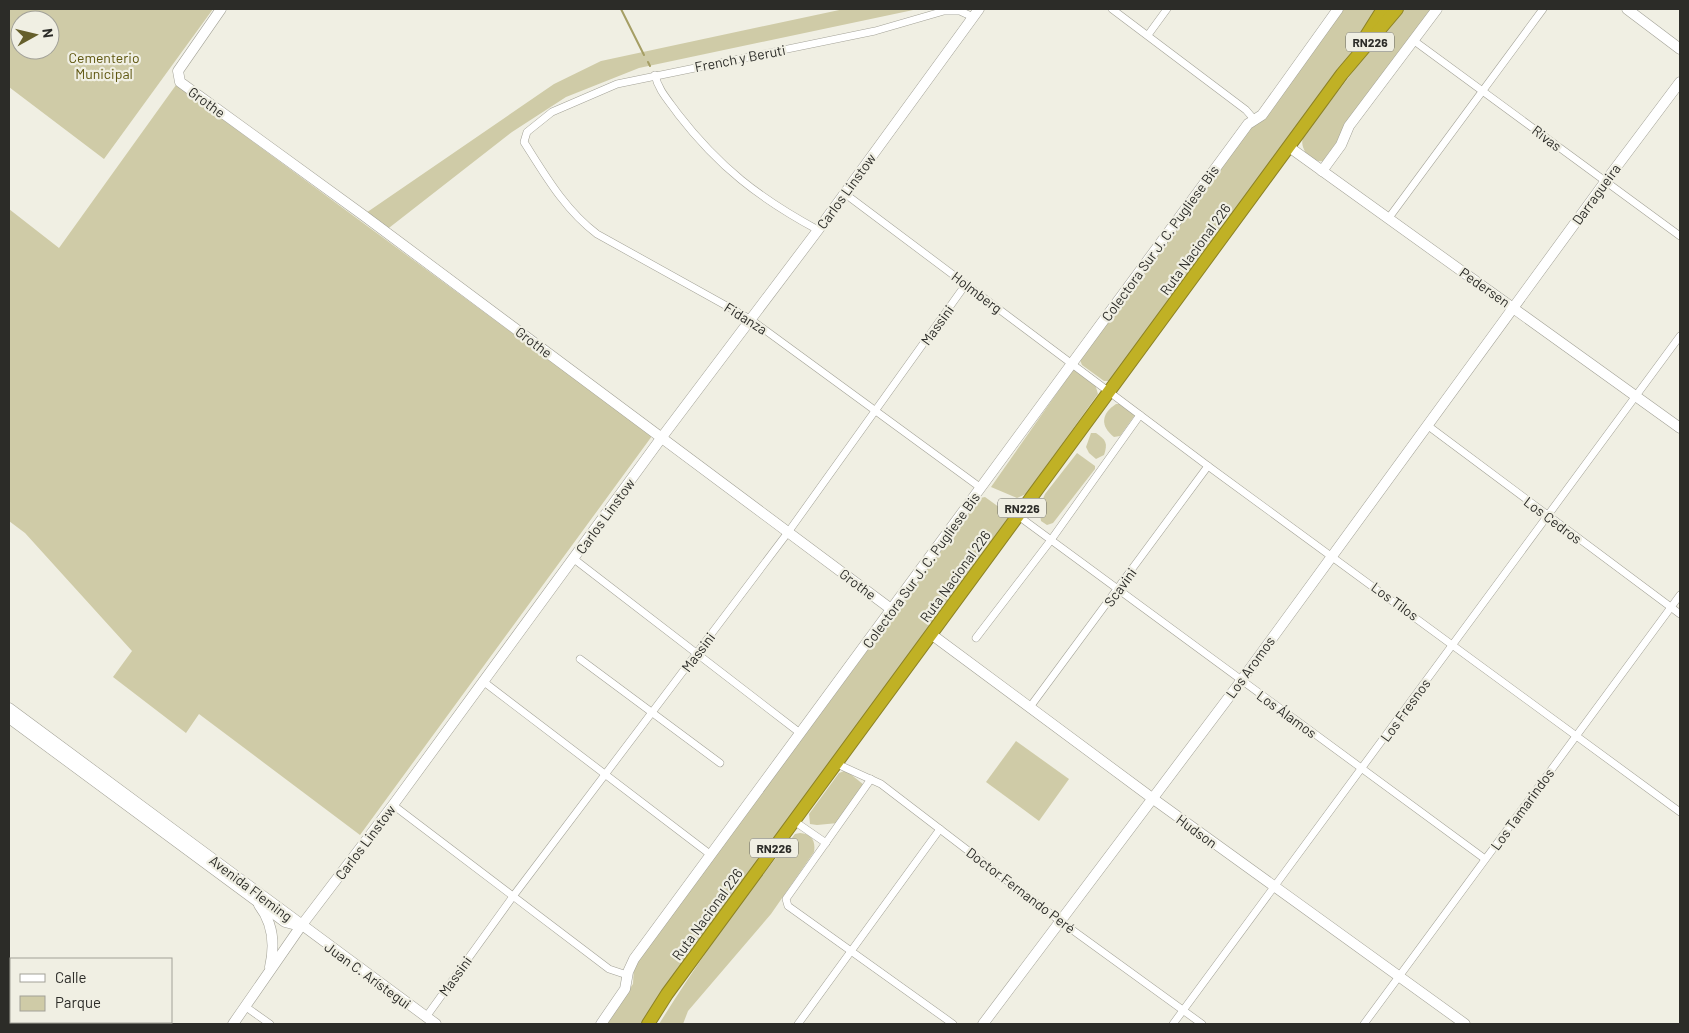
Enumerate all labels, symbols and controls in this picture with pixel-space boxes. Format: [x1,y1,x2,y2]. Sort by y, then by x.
north arrow [10,10,60,60]
text: N [39,27,57,39]
road number: RN226 [1346,32,1394,52]
street label: French y Beruti [693,41,787,75]
park label: Cementerio Municipal [68,49,140,82]
street label: Grothe [185,83,229,121]
street label: Rivas [1529,121,1565,155]
street label: Carlos Linstow [813,150,879,232]
street label: Darragueira [1568,160,1624,228]
street label: Colectora Sur J. C. Pugliese Bis [1098,162,1222,324]
street label: Ruta Nacional 226 [1156,200,1234,298]
street label: Pedersen [1457,264,1513,310]
street label: Holmberg [948,267,1006,317]
street label: Fidanza [721,298,771,338]
street label: Massini [917,302,957,348]
street label: Grothe [512,323,556,361]
street label: Carlos Linstow [572,475,638,557]
street label: Colectora Sur J. C. Pugliese Bis [859,489,983,651]
street label: Los Cedros [1521,493,1586,547]
road number: RN226 [998,498,1046,518]
street label: Ruta Nacional 226 [916,527,994,625]
street label: Scavini [1100,564,1140,610]
street label: Grothe [836,565,880,603]
street label: Los Tilos [1368,578,1422,624]
street label: Massini [678,629,718,675]
street label: Los Aromos [1222,633,1278,701]
street label: Los Fresnos [1376,675,1434,745]
street label: Los Álamos [1254,687,1320,742]
street label: Los Tamarindos [1487,765,1558,853]
street label: Carlos Linstow [331,801,399,883]
street label: Hudson [1173,811,1221,851]
road number: RN226 [750,838,798,858]
street label: Doctor Fernando Peré [963,843,1079,937]
street label: Avenida Fleming [206,851,296,925]
street label: Ruta Nacional 226 [668,865,746,963]
street label: Juan C. Arístegui [322,938,414,1012]
street label: Massini [435,953,475,999]
legend [10,958,172,1023]
text: Calle [55,968,87,986]
text: Parque [55,993,101,1011]

